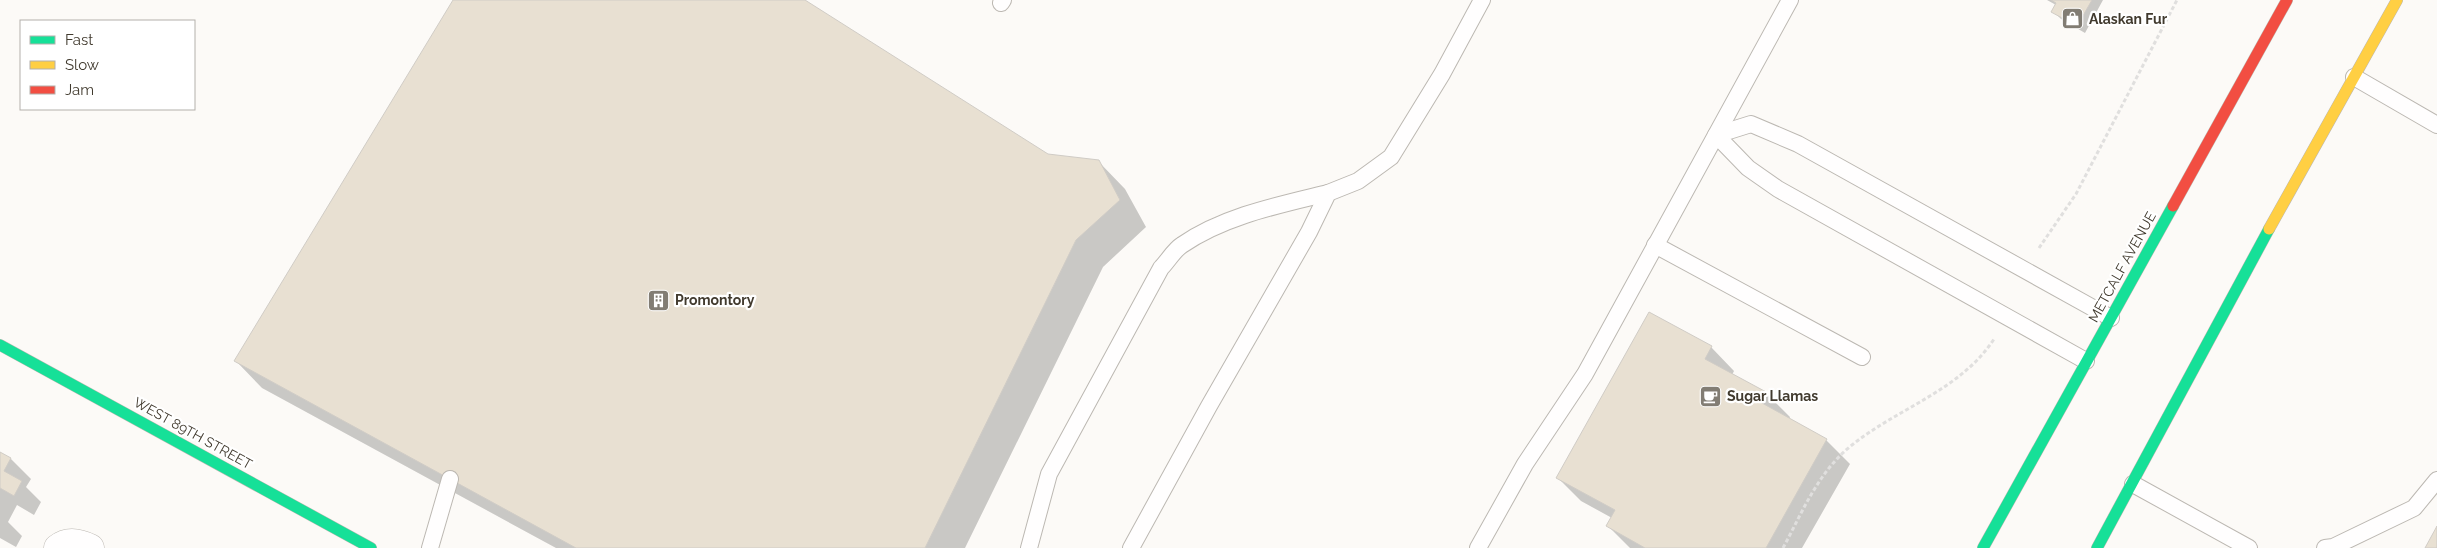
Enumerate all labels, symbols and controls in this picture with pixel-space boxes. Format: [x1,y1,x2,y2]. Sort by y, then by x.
shop icon: Alaskan Fur [2061,7,2085,31]
place label: Alaskan Fur [2089,11,2168,27]
legend [20,20,195,110]
text: Fast [65,31,93,49]
text: Slow [65,56,99,74]
text: Jam [65,81,94,99]
street label: METCALF AVENUE [2085,209,2159,325]
building icon: Promontory [647,288,671,312]
place label: Promontory [675,292,755,308]
cafe icon: Sugar Llamas [1699,384,1723,408]
place label: Sugar Llamas [1727,388,1818,404]
street label: WEST 89TH STREET [131,394,255,472]

